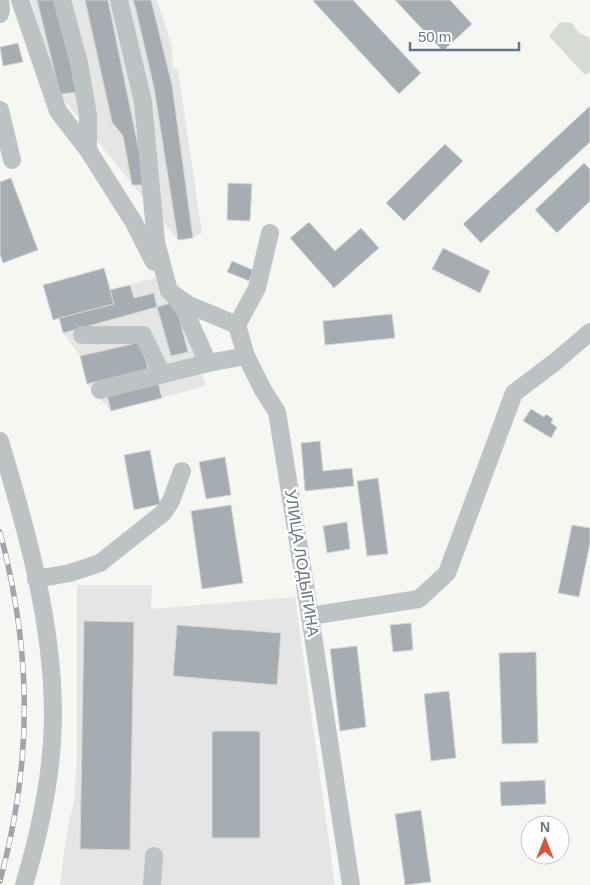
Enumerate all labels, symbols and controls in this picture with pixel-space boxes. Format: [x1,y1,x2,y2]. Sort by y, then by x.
scale bar [410,20,519,52]
text: 50 m [418,28,451,45]
street label: УЛИЦА ЛОДЫГИНА [282,488,322,638]
north arrow [520,815,570,865]
text: N [540,819,550,835]

